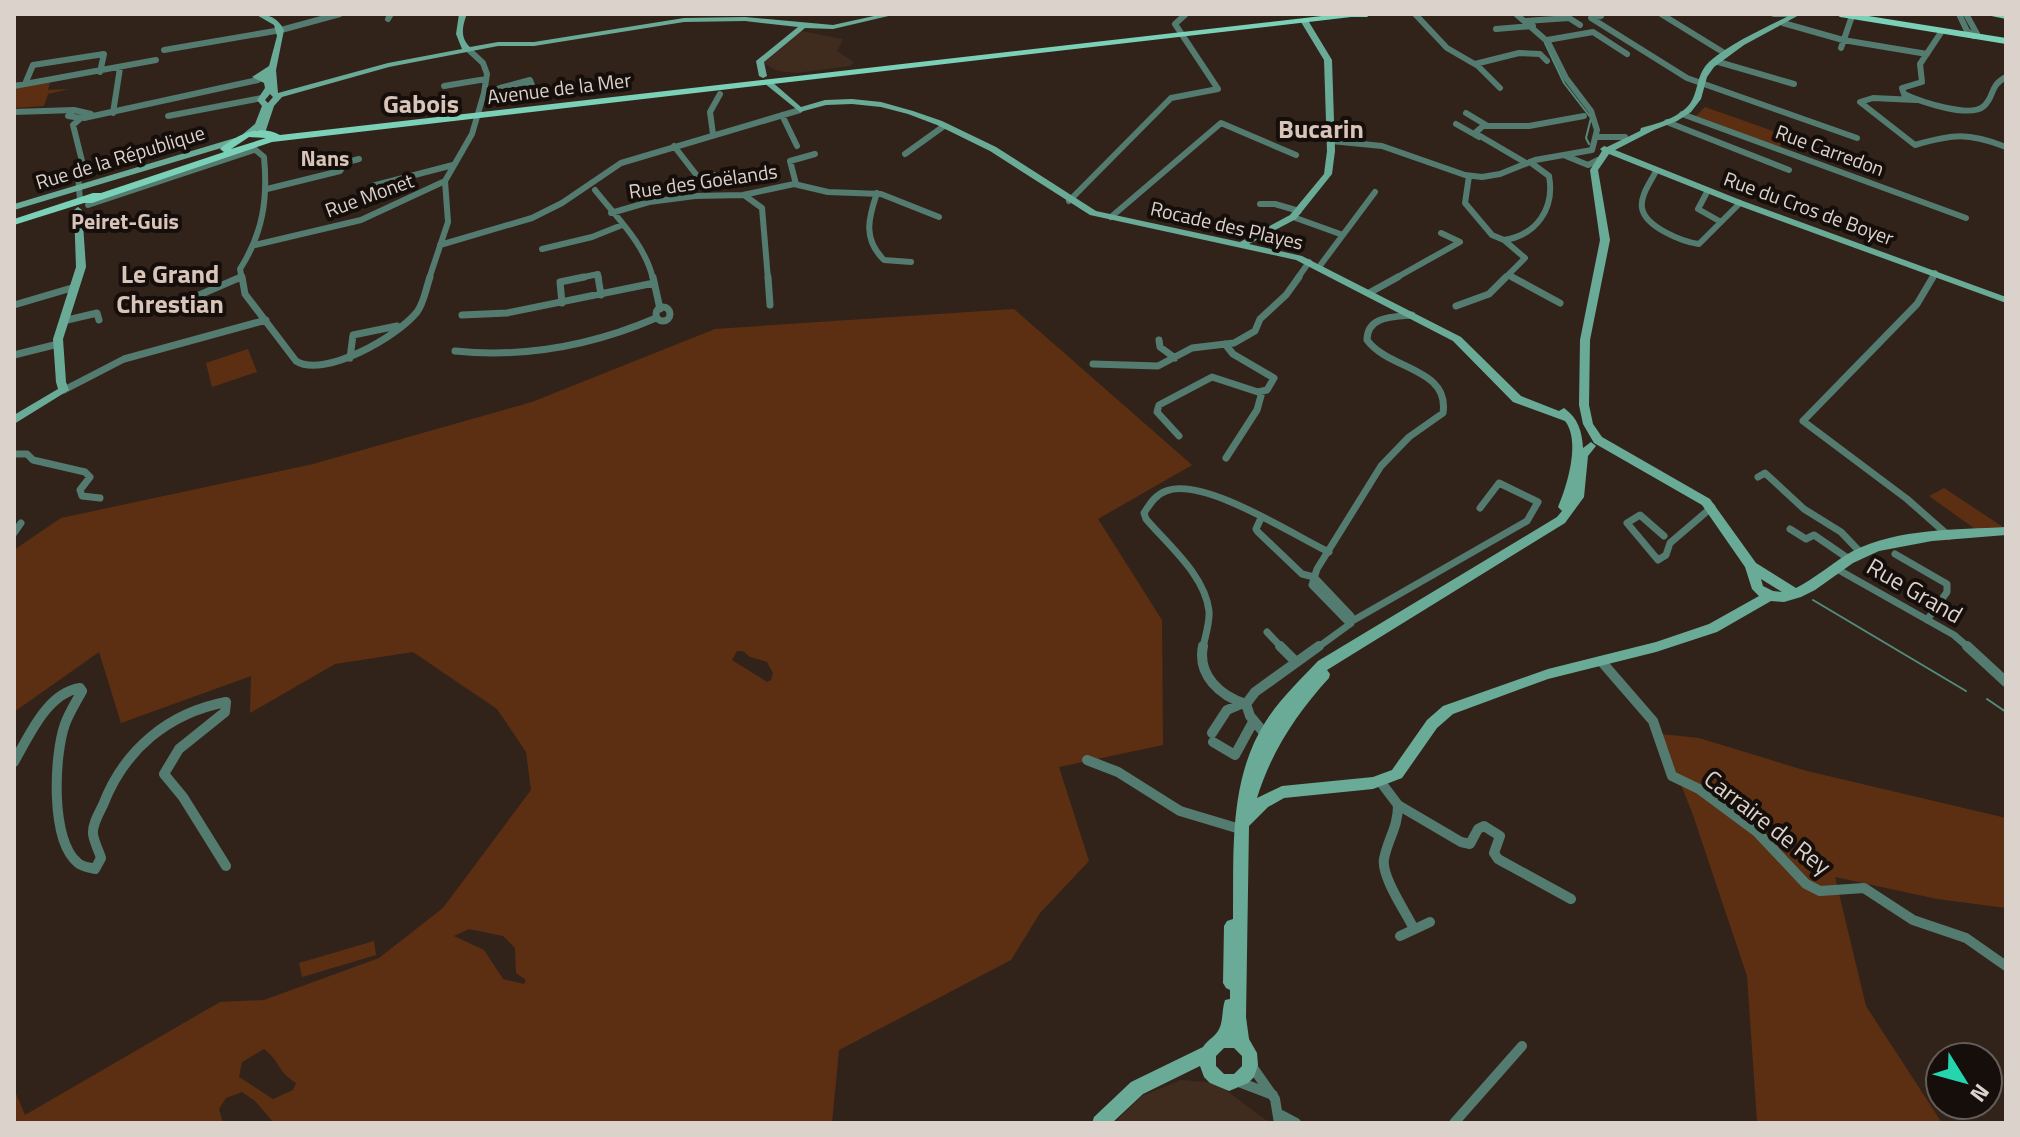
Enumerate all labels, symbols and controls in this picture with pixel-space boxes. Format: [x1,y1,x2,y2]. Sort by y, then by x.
street label: Avenue de la Mer [485,64,633,112]
district label: Gabois [383,84,459,123]
district label: Bucarin [1278,109,1364,148]
street label: Rue de la République [31,116,209,198]
street label: Rue Carredon [1771,116,1889,184]
district label: Nans [300,141,350,175]
street label: Rue des Goëlands [627,155,779,207]
street label: Rue du Cros de Boyer [1720,163,1898,253]
street label: Rue Monet [320,165,418,225]
street label: Rocade des Playes [1147,192,1307,258]
district label: Peiret-Guis [71,204,179,238]
district label: Le Grand Chrestian [116,254,224,323]
street label: Rue Grand [1860,548,1970,632]
street label: Carraire de Rey [1697,761,1840,883]
north arrow [1924,1041,2004,1121]
text: N [1962,1077,1998,1109]

